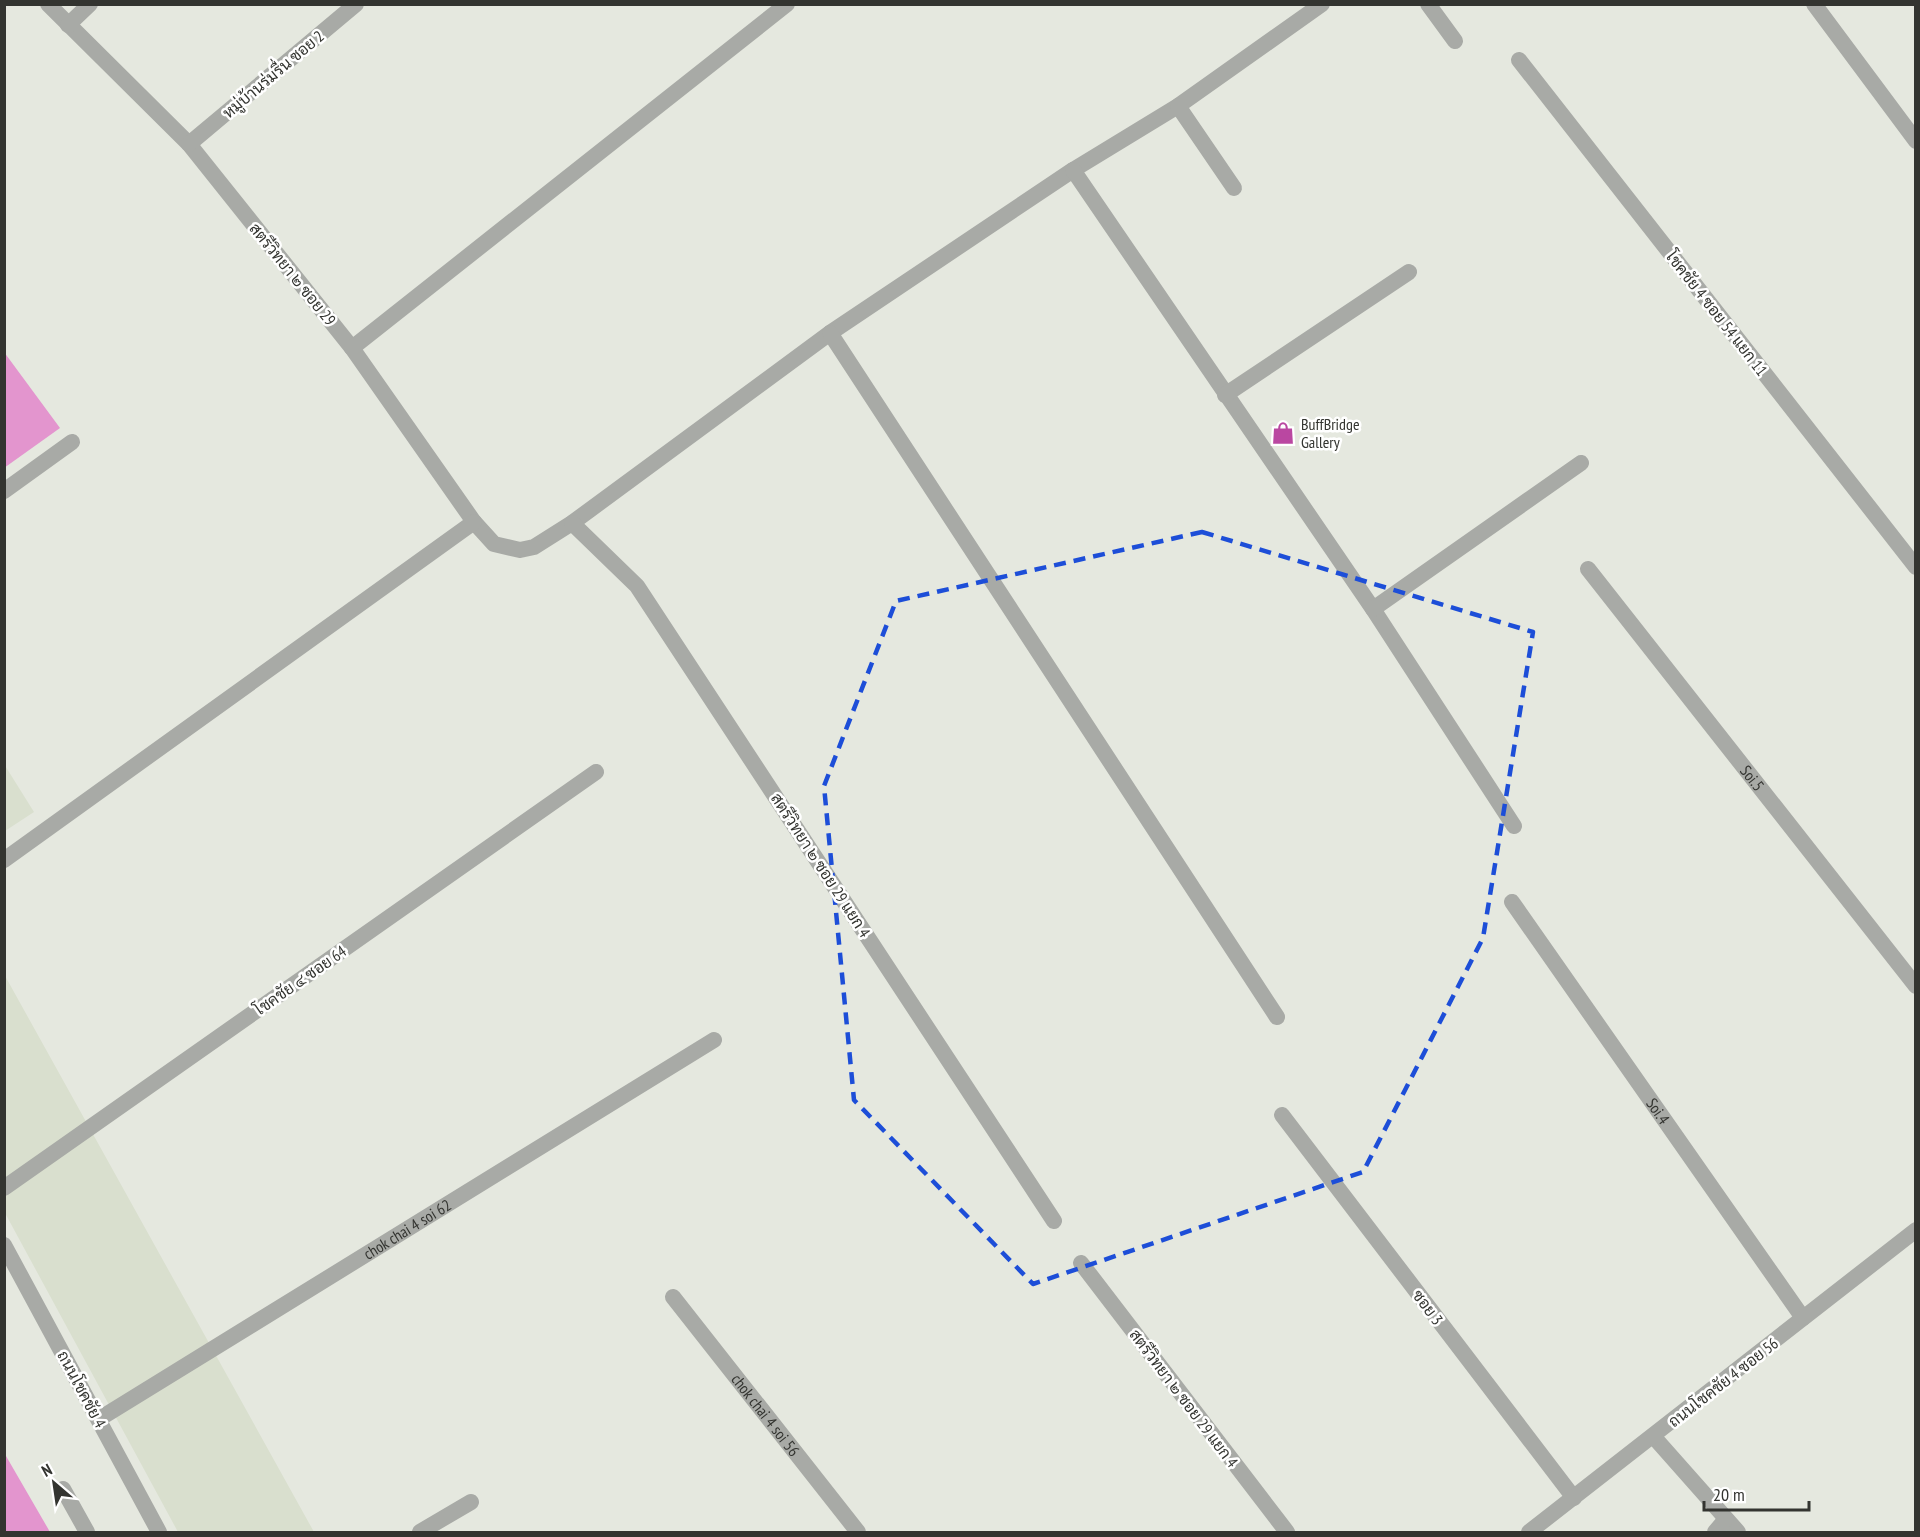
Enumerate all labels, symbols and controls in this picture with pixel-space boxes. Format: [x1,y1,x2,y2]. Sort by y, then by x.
street label: หมู่บ้านร่มรื่น ซอย 2 [216,23,329,124]
street label: สตรีวิทยา ๒ ซอย 29 [245,218,341,329]
street label: โชคชัย 4 ซอย 54 แยก 11 [1661,245,1773,380]
place label: BuffBridge Gallery [1301,414,1360,452]
shop icon: BuffBridge Gallery [1270,420,1296,446]
street label: Soi.5 [1736,761,1769,795]
street label: สตรีวิทยา ๒ ซอย 29 แยก 4 [767,789,876,941]
street label: โชคชัย ๔ ซอย 64 [249,940,350,1020]
street label: Soi.4 [1642,1094,1674,1128]
street label: chok chai 4 soi 62 [360,1195,455,1264]
street label: ซอย 3 [1408,1285,1448,1329]
street label: สตรีวิทยา ๒ ซอย 29 แยก 4 [1125,1324,1243,1471]
street label: ถนนโชคชัย 4 ซอย 56 [1663,1332,1782,1431]
street label: ถนนโชคชัย 4 [53,1347,112,1431]
street label: chok chai 4 soi 56 [727,1370,804,1460]
north arrow [24,1453,84,1513]
text: N [38,1459,55,1481]
scale bar [1704,1474,1809,1512]
text: 20 m [1713,1483,1745,1506]

